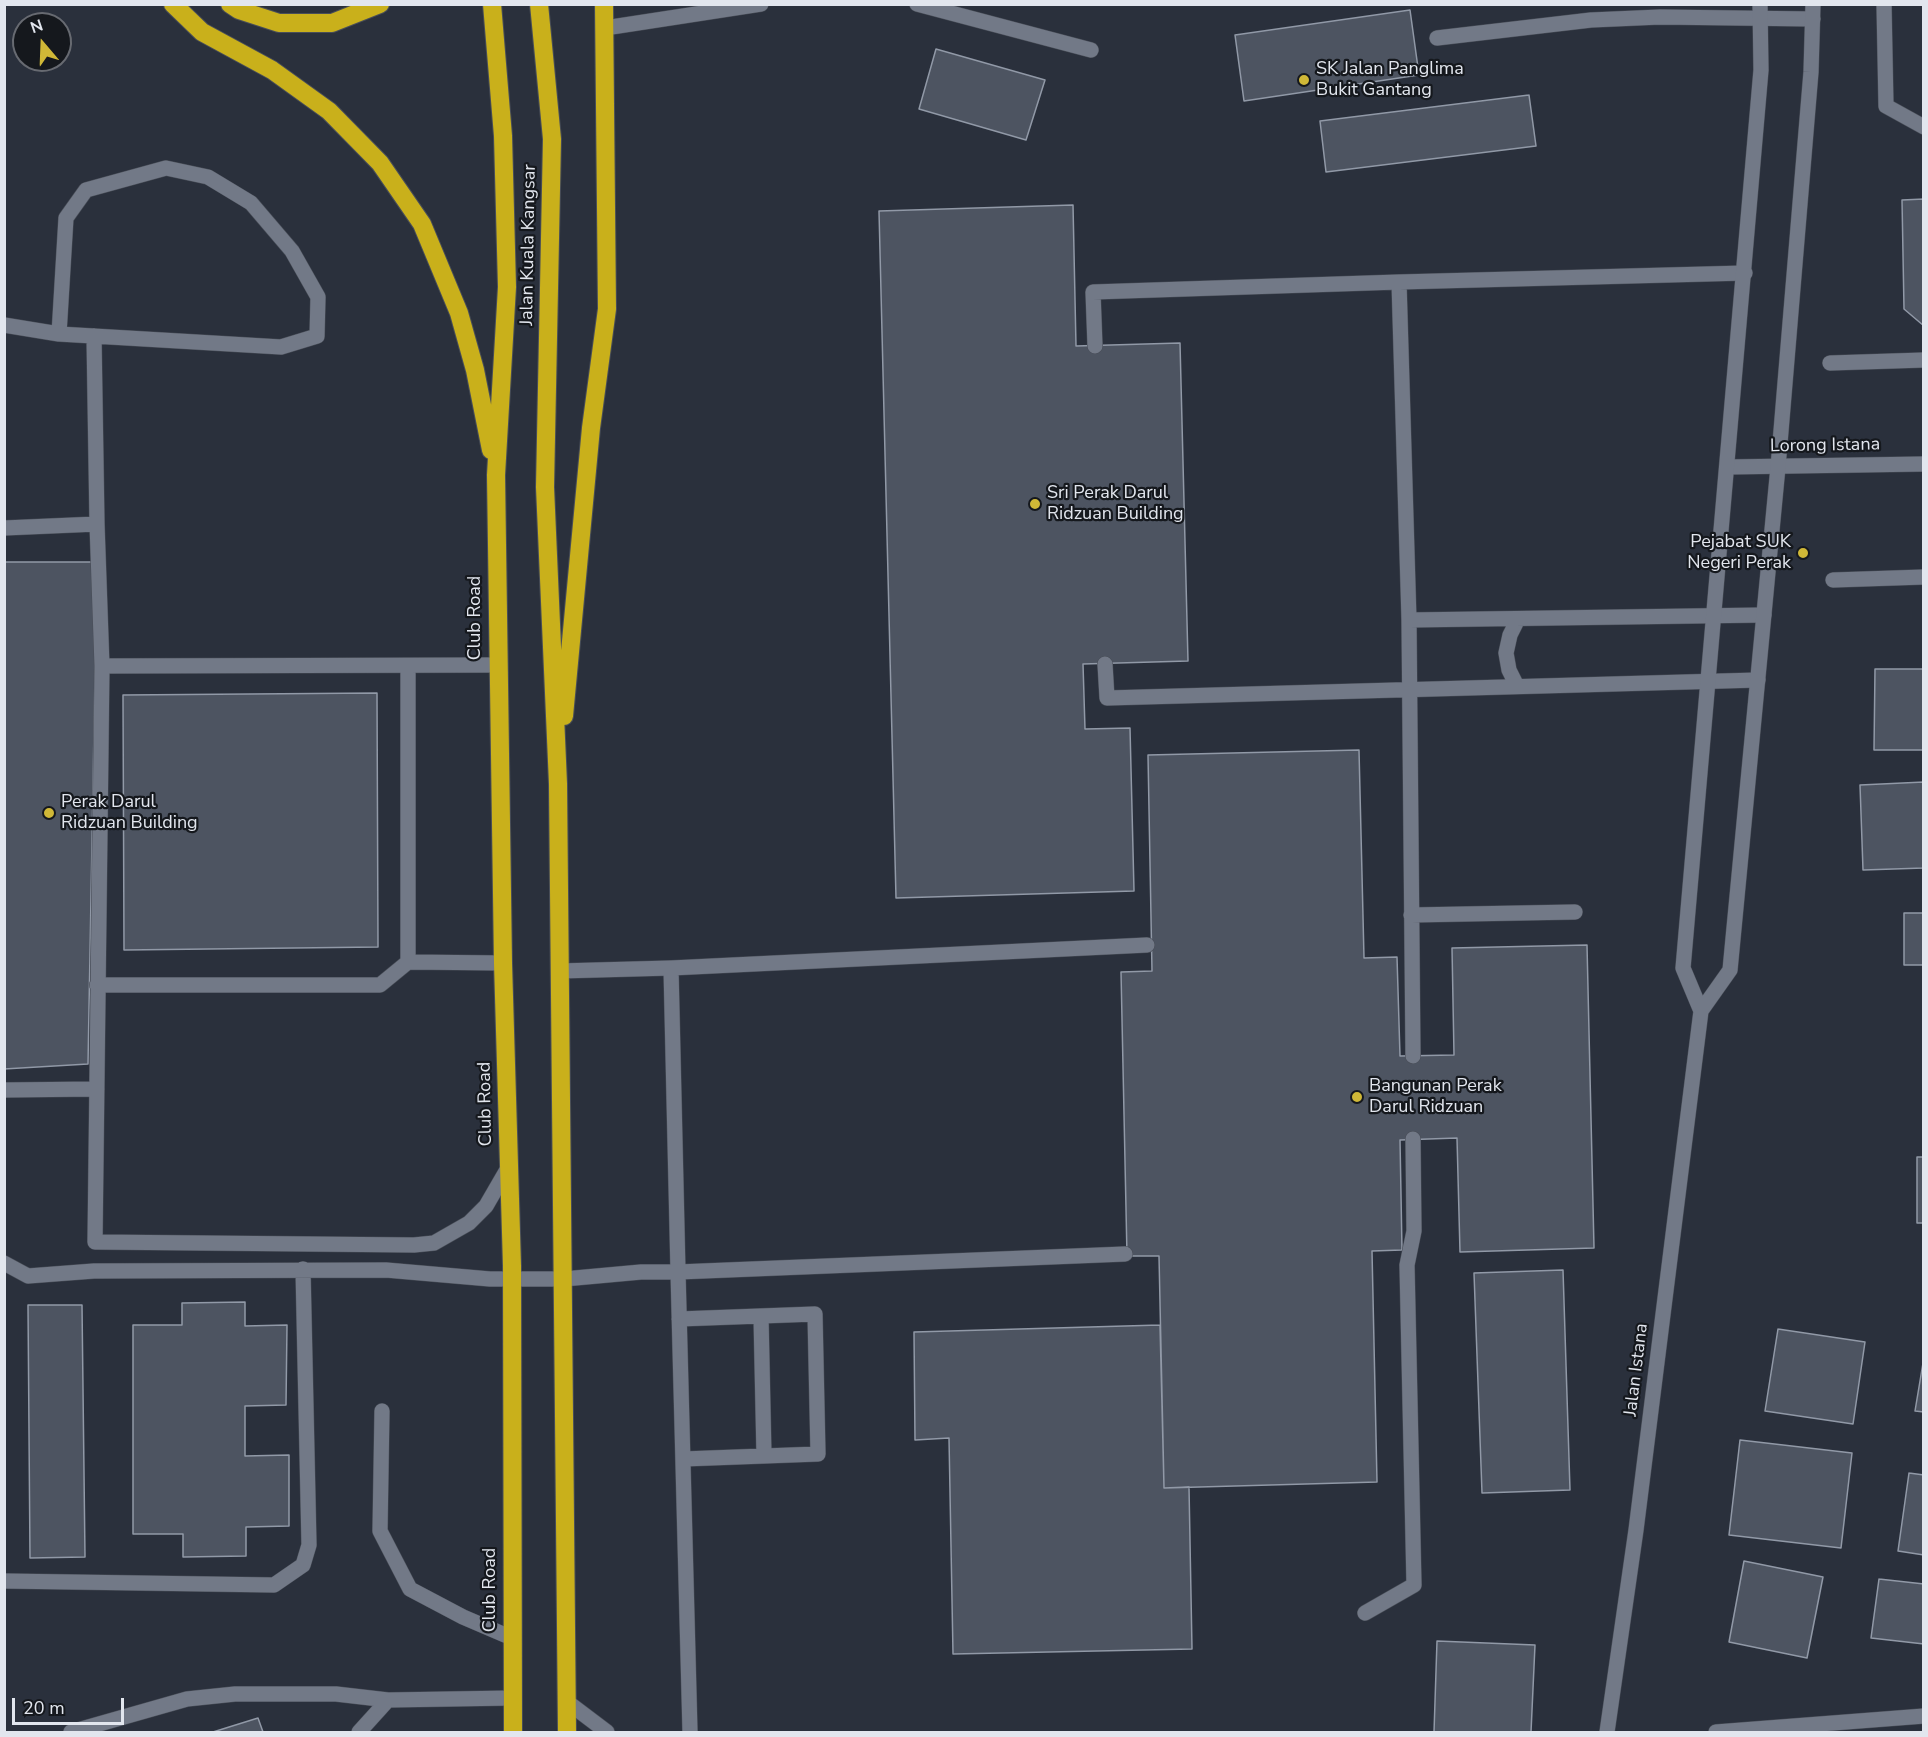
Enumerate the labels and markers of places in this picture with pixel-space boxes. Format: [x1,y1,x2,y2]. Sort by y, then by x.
place label: SK Jalan Panglima Bukit Gantang [1316,59,1464,101]
marker: SK Jalan Panglima Bukit Gantang [1297,73,1311,87]
place label: Sri Perak Darul Ridzuan Building [1047,483,1184,526]
marker: Sri Perak Darul Ridzuan Building [1028,497,1042,511]
place label: Pejabat SUK Negeri Perak [1687,532,1791,574]
marker: Pejabat SUK Negeri Perak [1796,546,1810,560]
place label: Perak Darul Ridzuan Building [61,792,198,834]
marker: Perak Darul Ridzuan Building [42,806,56,820]
place label: Bangunan Perak Darul Ridzuan [1369,1076,1502,1118]
marker: Bangunan Perak Darul Ridzuan [1350,1090,1364,1104]

